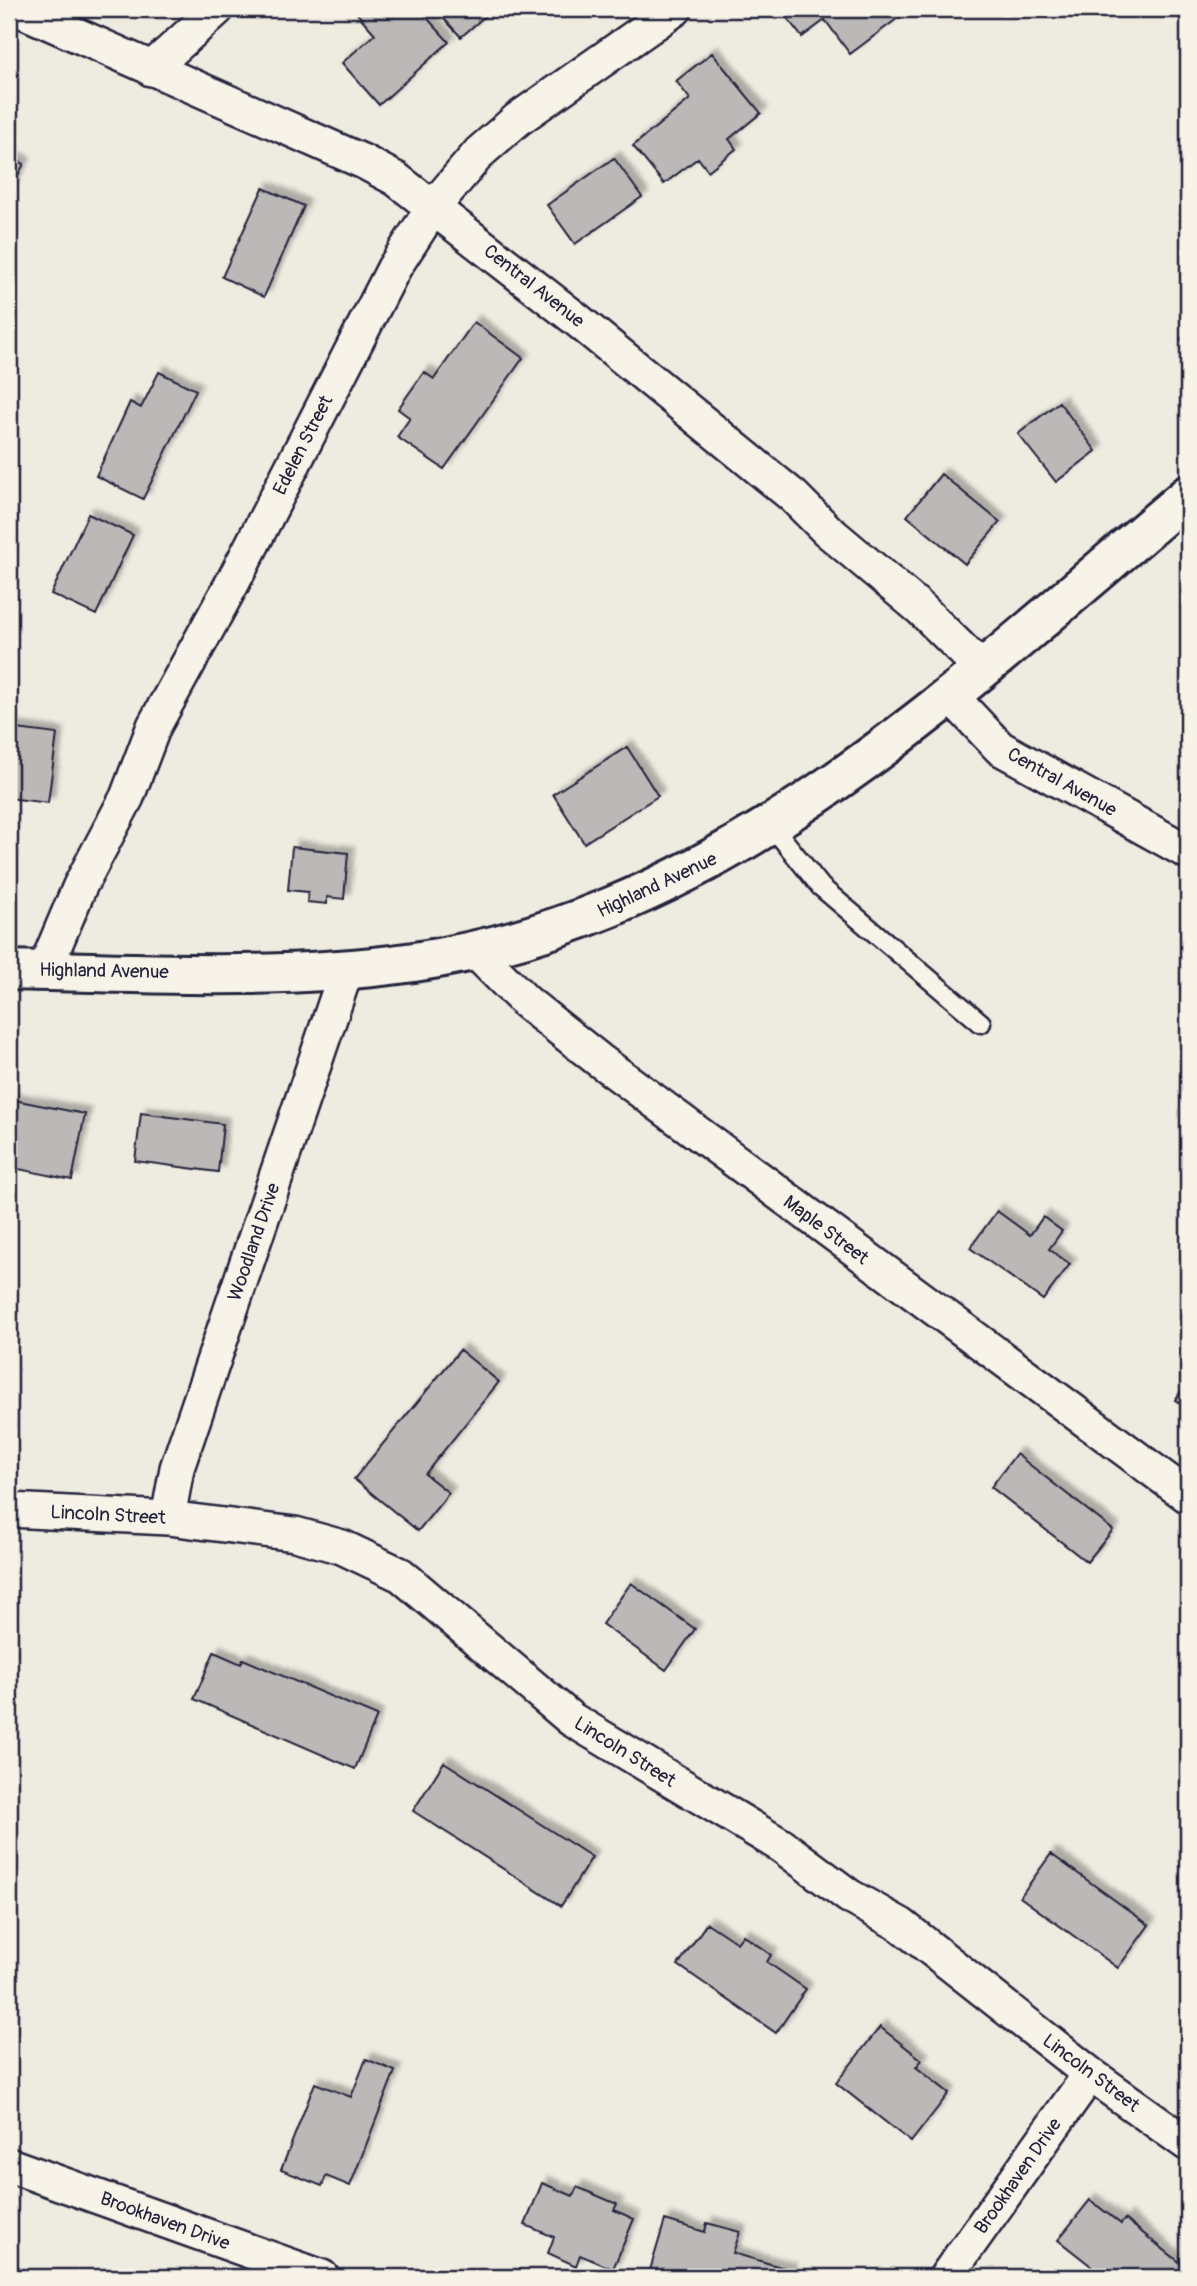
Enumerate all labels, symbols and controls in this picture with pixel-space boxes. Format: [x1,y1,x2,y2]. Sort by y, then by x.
street label: Central Avenue [479,239,590,333]
street label: Edelen Street [268,391,339,499]
street label: Central Avenue [1003,742,1122,822]
street label: Highland Avenue [593,847,721,923]
street label: Highland Avenue [39,958,170,984]
street label: Woodland Drive [223,1179,286,1304]
street label: Maple Street [778,1190,874,1270]
street label: Lincoln Street [50,1500,167,1530]
street label: Lincoln Street [570,1711,681,1793]
street label: Lincoln Street [1038,2029,1145,2118]
street label: Brookhaven Drive [969,2113,1067,2239]
street label: Brookhaven Drive [97,2186,234,2256]

